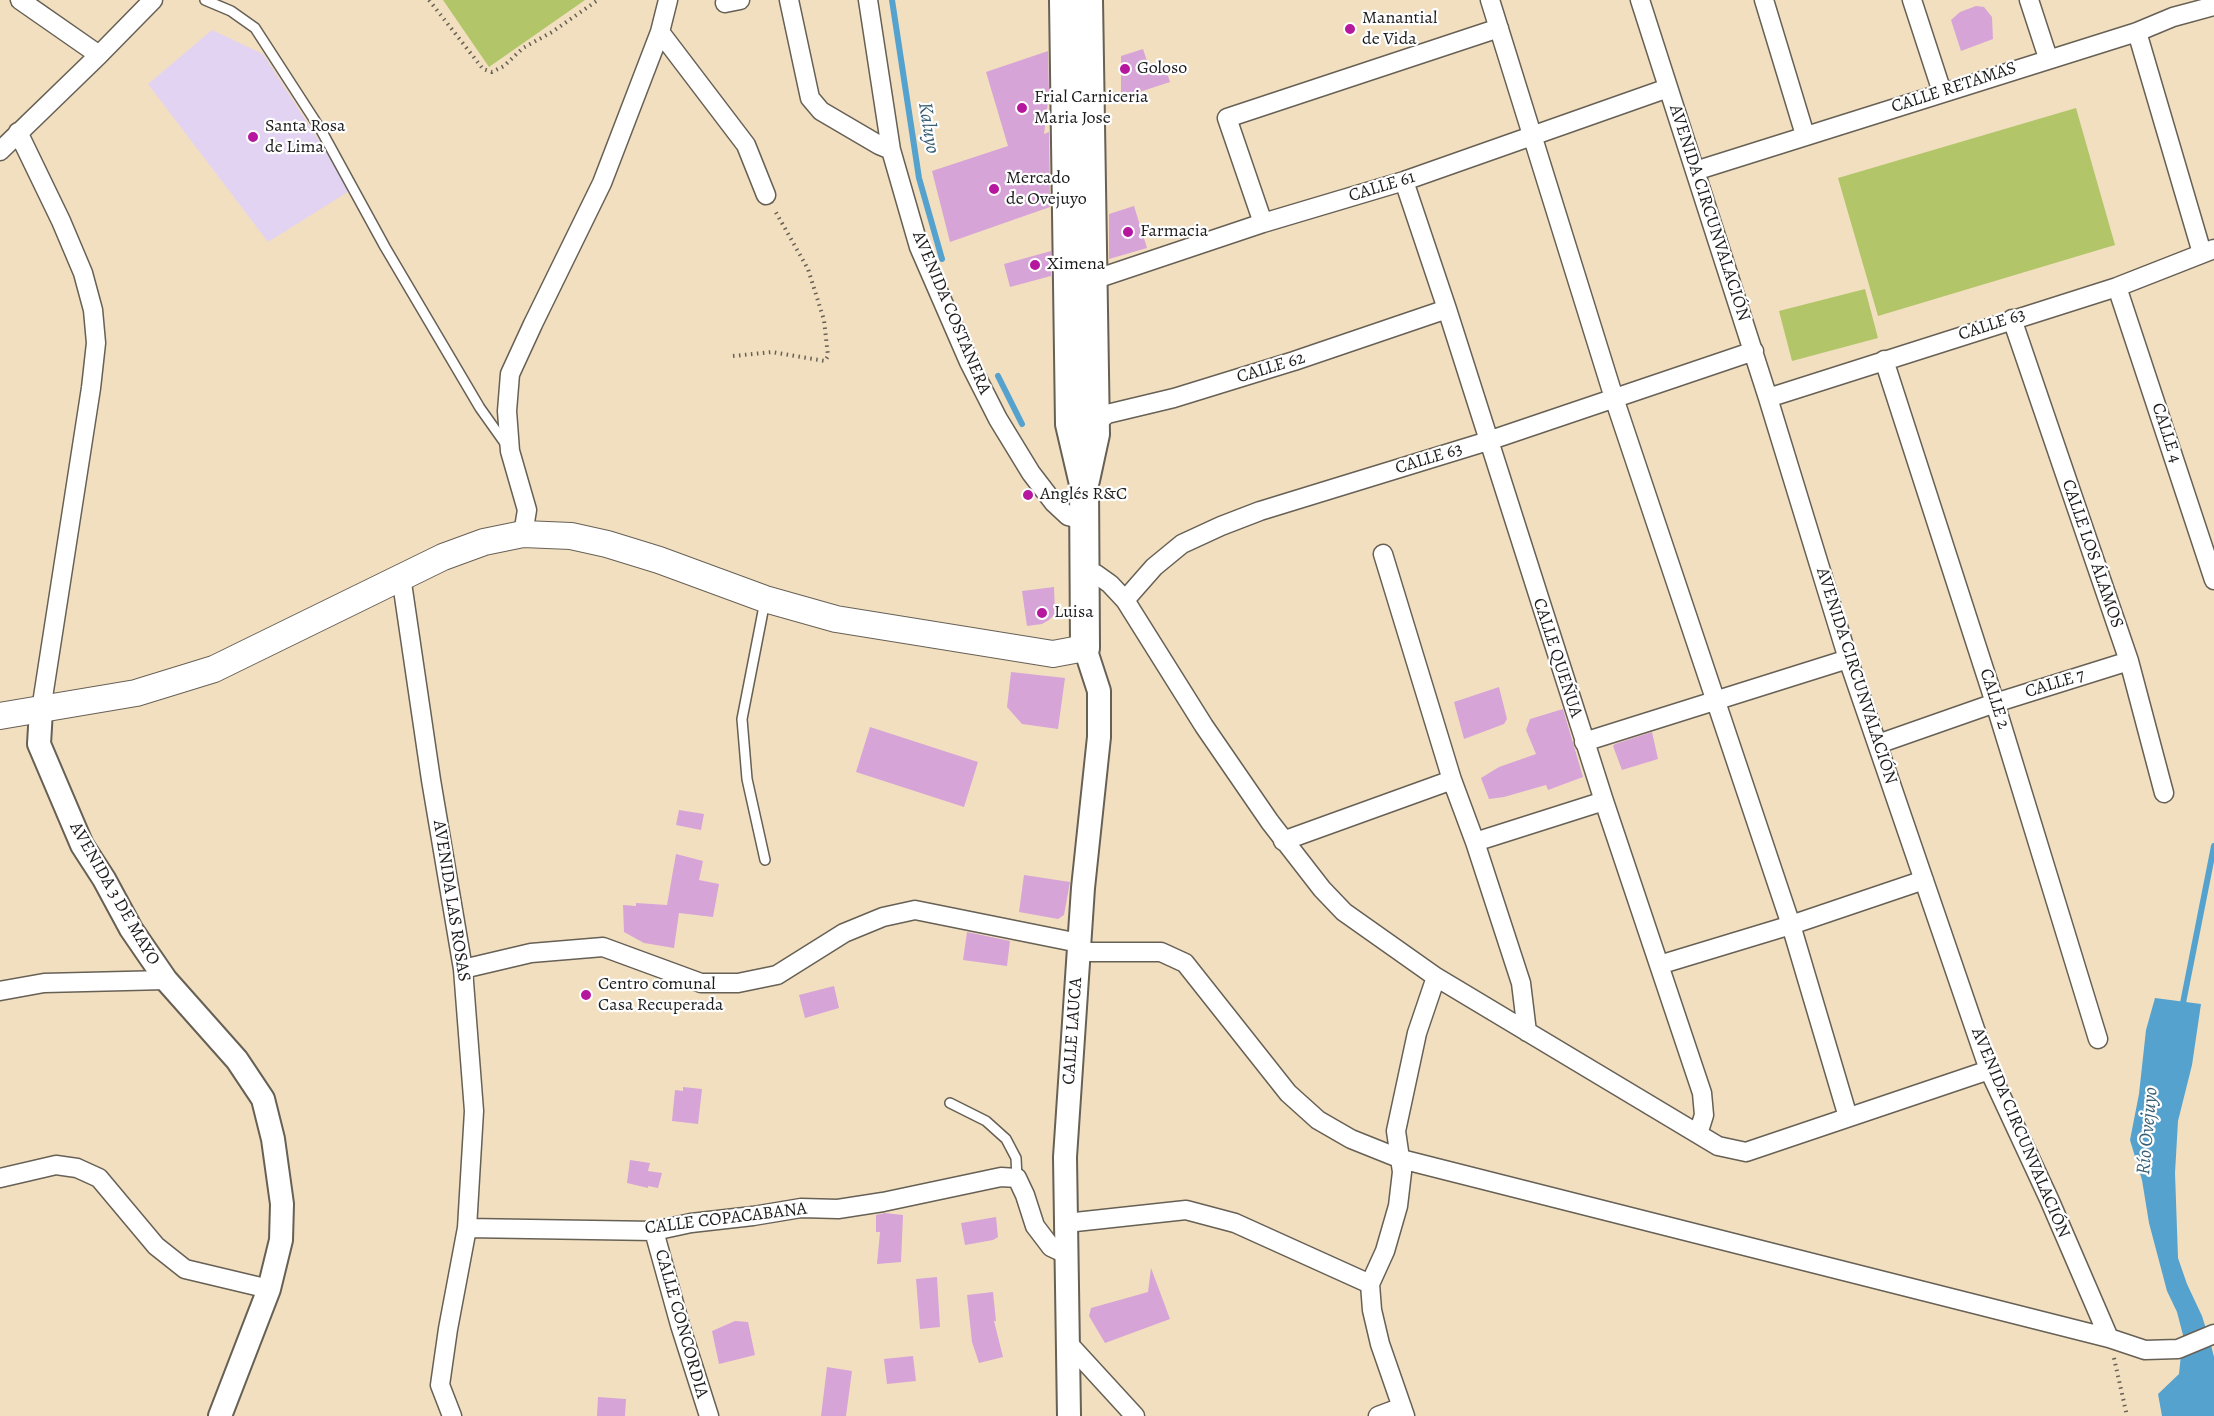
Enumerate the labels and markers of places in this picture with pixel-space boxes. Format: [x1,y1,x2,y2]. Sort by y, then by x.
place label: Manantial de Vida [1362,8,1437,50]
marker: Manantial de Vida [1343,22,1357,36]
place label: Goloso [1137,58,1187,80]
marker: Goloso [1118,62,1132,76]
place label: Frial Carniceria Maria Jose [1034,87,1148,130]
marker: Frial Carniceria Maria Jose [1015,101,1029,115]
place label: Santa Rosa de Lima [265,116,345,158]
marker: Santa Rosa de Lima [246,130,260,144]
place label: Mercado de Ovejuyo [1006,168,1087,210]
marker: Mercado de Ovejuyo [987,182,1001,196]
place label: Farmacia [1140,221,1208,243]
marker: Farmacia [1121,225,1135,239]
place label: Ximena [1047,254,1105,276]
marker: Ximena [1028,258,1042,272]
place label: Anglés R&C [1040,484,1127,506]
marker: Anglés R&C [1021,488,1035,502]
place label: Luisa [1054,602,1094,624]
marker: Luisa [1035,606,1049,620]
place label: Centro comunal Casa Recuperada [598,974,723,1016]
marker: Centro comunal Casa Recuperada [579,988,593,1002]

